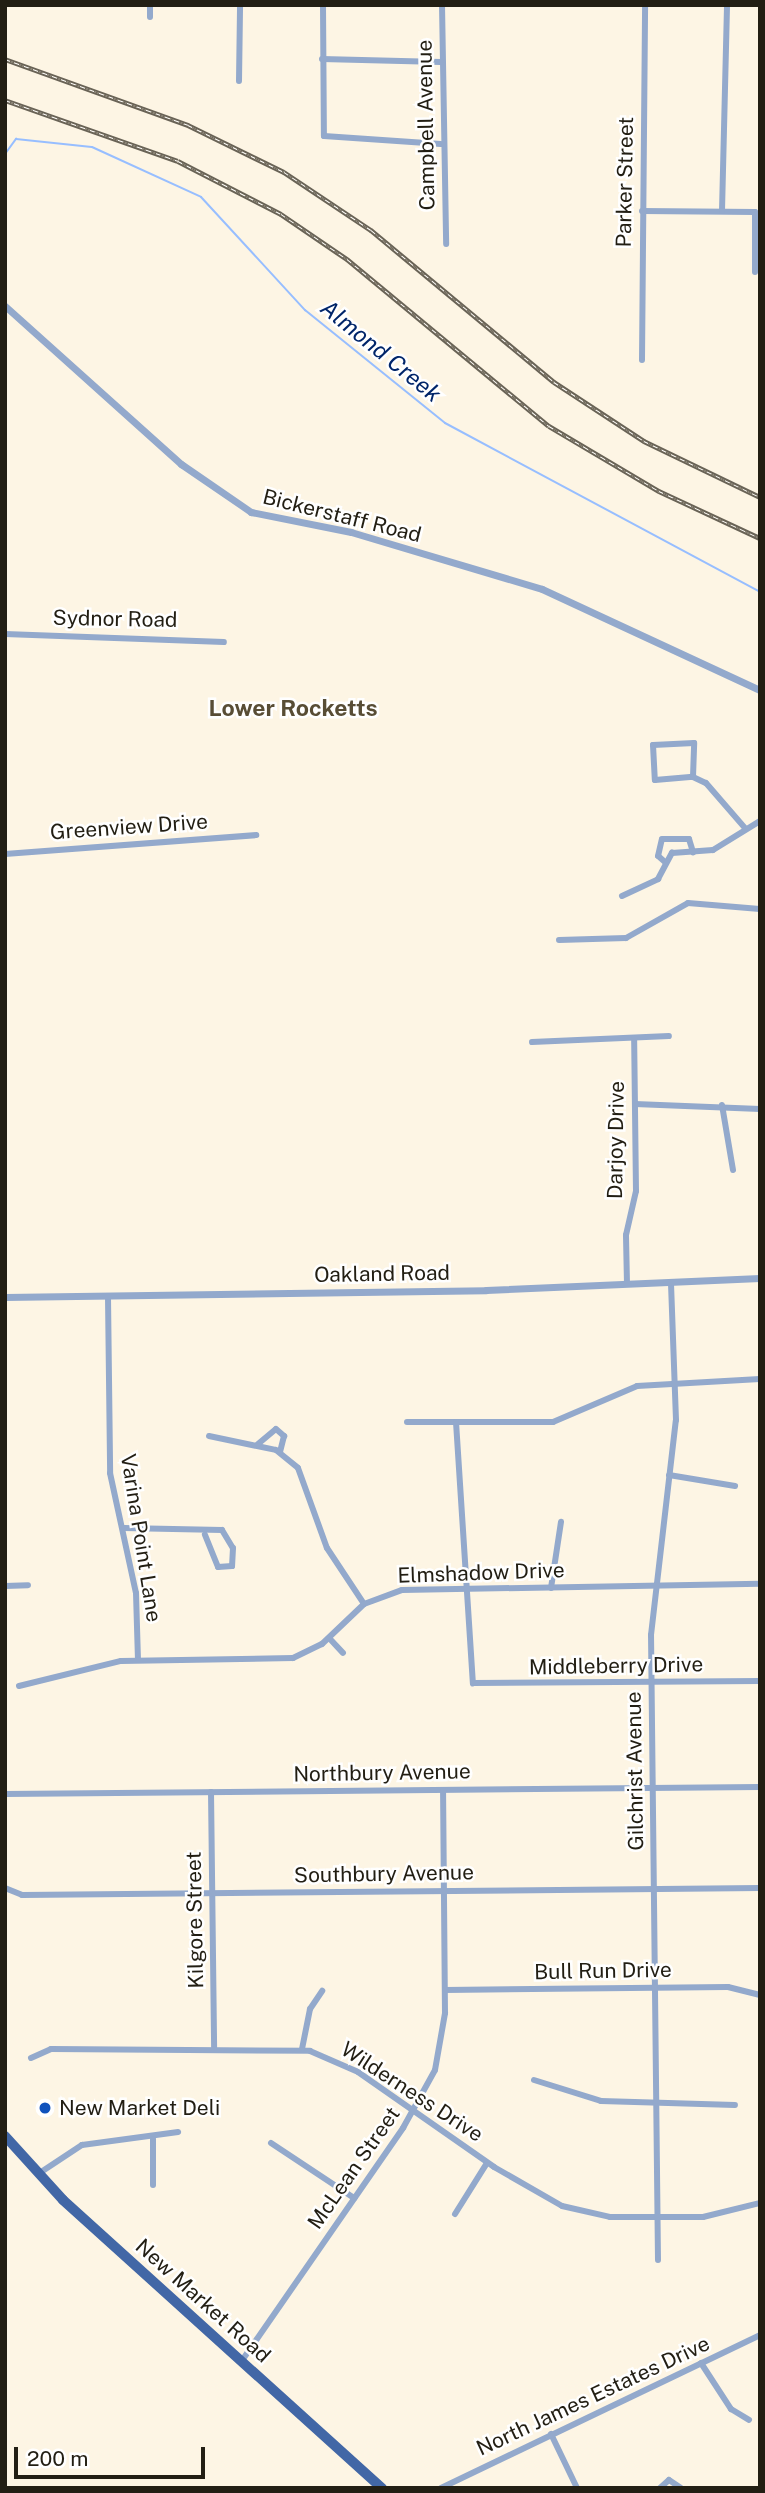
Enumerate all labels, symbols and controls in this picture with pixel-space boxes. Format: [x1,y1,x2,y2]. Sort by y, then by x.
street label: Campbell Avenue [412,39,440,211]
street label: Parker Street [611,116,639,248]
water label: Almond Creek [315,294,447,408]
street label: Bickerstaff Road [260,484,424,548]
street label: Sydnor Road [52,605,178,633]
district label: Lower Rocketts [208,694,378,722]
street label: Greenview Drive [49,809,209,845]
street label: Darjoy Drive [602,1081,630,1199]
street label: Oakland Road [314,1260,450,1288]
street label: Varina Point Lane [115,1452,167,1624]
street label: Elmshadow Drive [397,1557,565,1589]
street label: Middleberry Drive [529,1652,703,1680]
street label: Gilchrist Avenue [621,1691,649,1851]
street label: Northbury Avenue [293,1759,471,1787]
street label: Kilgore Street [181,1851,209,1989]
street label: Southbury Avenue [294,1860,474,1888]
street label: Bull Run Drive [534,1957,672,1985]
street label: Wilderness Drive [336,2037,488,2147]
place label: New Market Deli [59,2095,220,2121]
marker: New Market Deli [37,2100,53,2116]
street label: McLean Street [303,2102,405,2234]
street label: New Market Road [130,2234,276,2368]
street label: North James Estates Drive [472,2331,714,2461]
scale bar [18,2434,208,2478]
text: 200 m [27,2446,88,2471]

